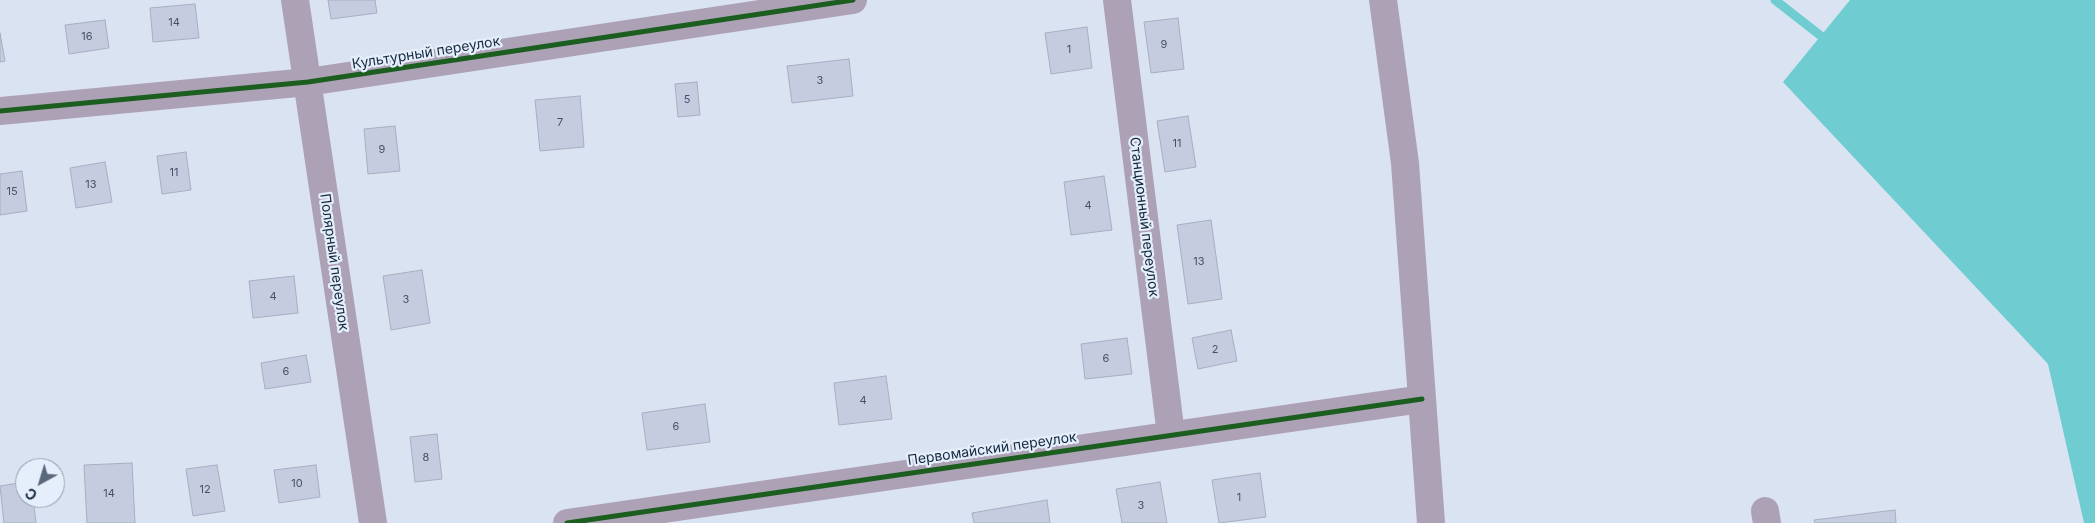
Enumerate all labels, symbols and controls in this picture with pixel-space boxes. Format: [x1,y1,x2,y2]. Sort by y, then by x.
house number: 14 [168,16,180,30]
house number: 16 [81,30,93,44]
street label: Культурный переулок [351,33,501,73]
house number: 9 [1161,38,1167,52]
house number: 1 [1067,43,1071,57]
house number: 3 [817,74,823,88]
house number: 5 [684,93,690,107]
house number: 7 [557,116,563,130]
street label: Станционный переулок [1126,136,1162,298]
house number: 11 [1173,137,1181,151]
house number: 9 [379,143,385,157]
house number: 11 [170,166,178,180]
house number: 13 [85,178,97,192]
house number: 15 [6,185,18,199]
street label: Полярный переулок [316,192,352,332]
house number: 4 [1084,199,1092,213]
house number: 13 [1193,255,1205,269]
house number: 4 [269,290,277,304]
house number: 3 [403,293,409,307]
house number: 2 [1212,343,1218,357]
house number: 6 [1103,352,1109,366]
house number: 6 [283,365,289,379]
house number: 4 [859,394,867,408]
house number: 6 [673,420,679,434]
street label: Первомайский переулок [906,429,1078,469]
house number: 8 [423,451,429,465]
north arrow [15,458,65,508]
house number: 10 [291,477,303,491]
house number: 12 [199,483,211,497]
text: С [22,484,40,504]
house number: 14 [103,487,115,501]
house number: 1 [1237,491,1241,505]
house number: 3 [1138,499,1144,513]

